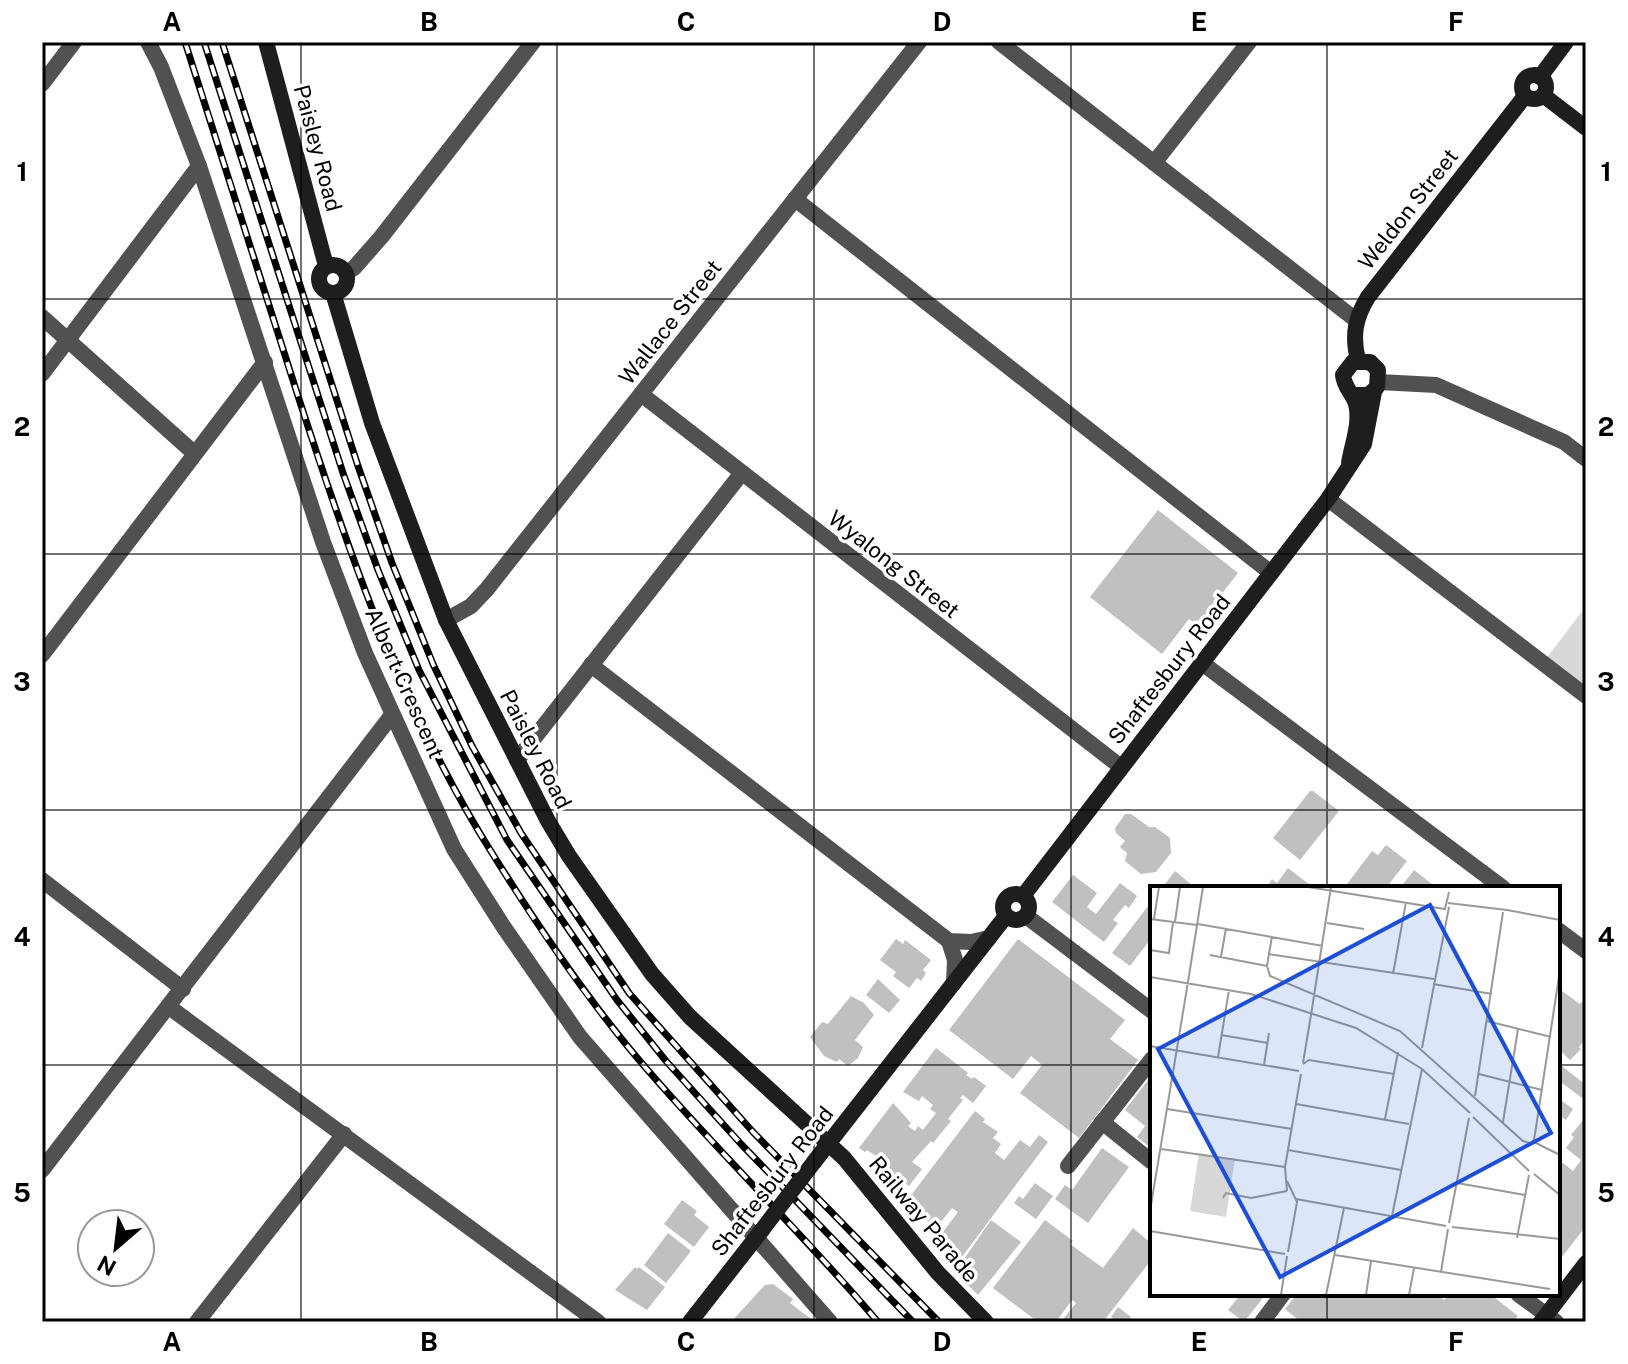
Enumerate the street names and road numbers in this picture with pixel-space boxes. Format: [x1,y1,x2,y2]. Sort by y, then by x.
street label: Paisley Road [289,82,347,214]
street label: Weldon Street [1353,143,1463,275]
street label: Wallace Street [613,254,727,390]
street label: Wyalong Street [823,505,965,623]
street label: Shaftesbury Road [1102,589,1236,749]
street label: Albert Crescent [360,604,450,762]
street label: Paisley Road [495,685,577,813]
street label: Shaftesbury Road [705,1101,839,1261]
street label: Railway Parade [864,1151,984,1287]

